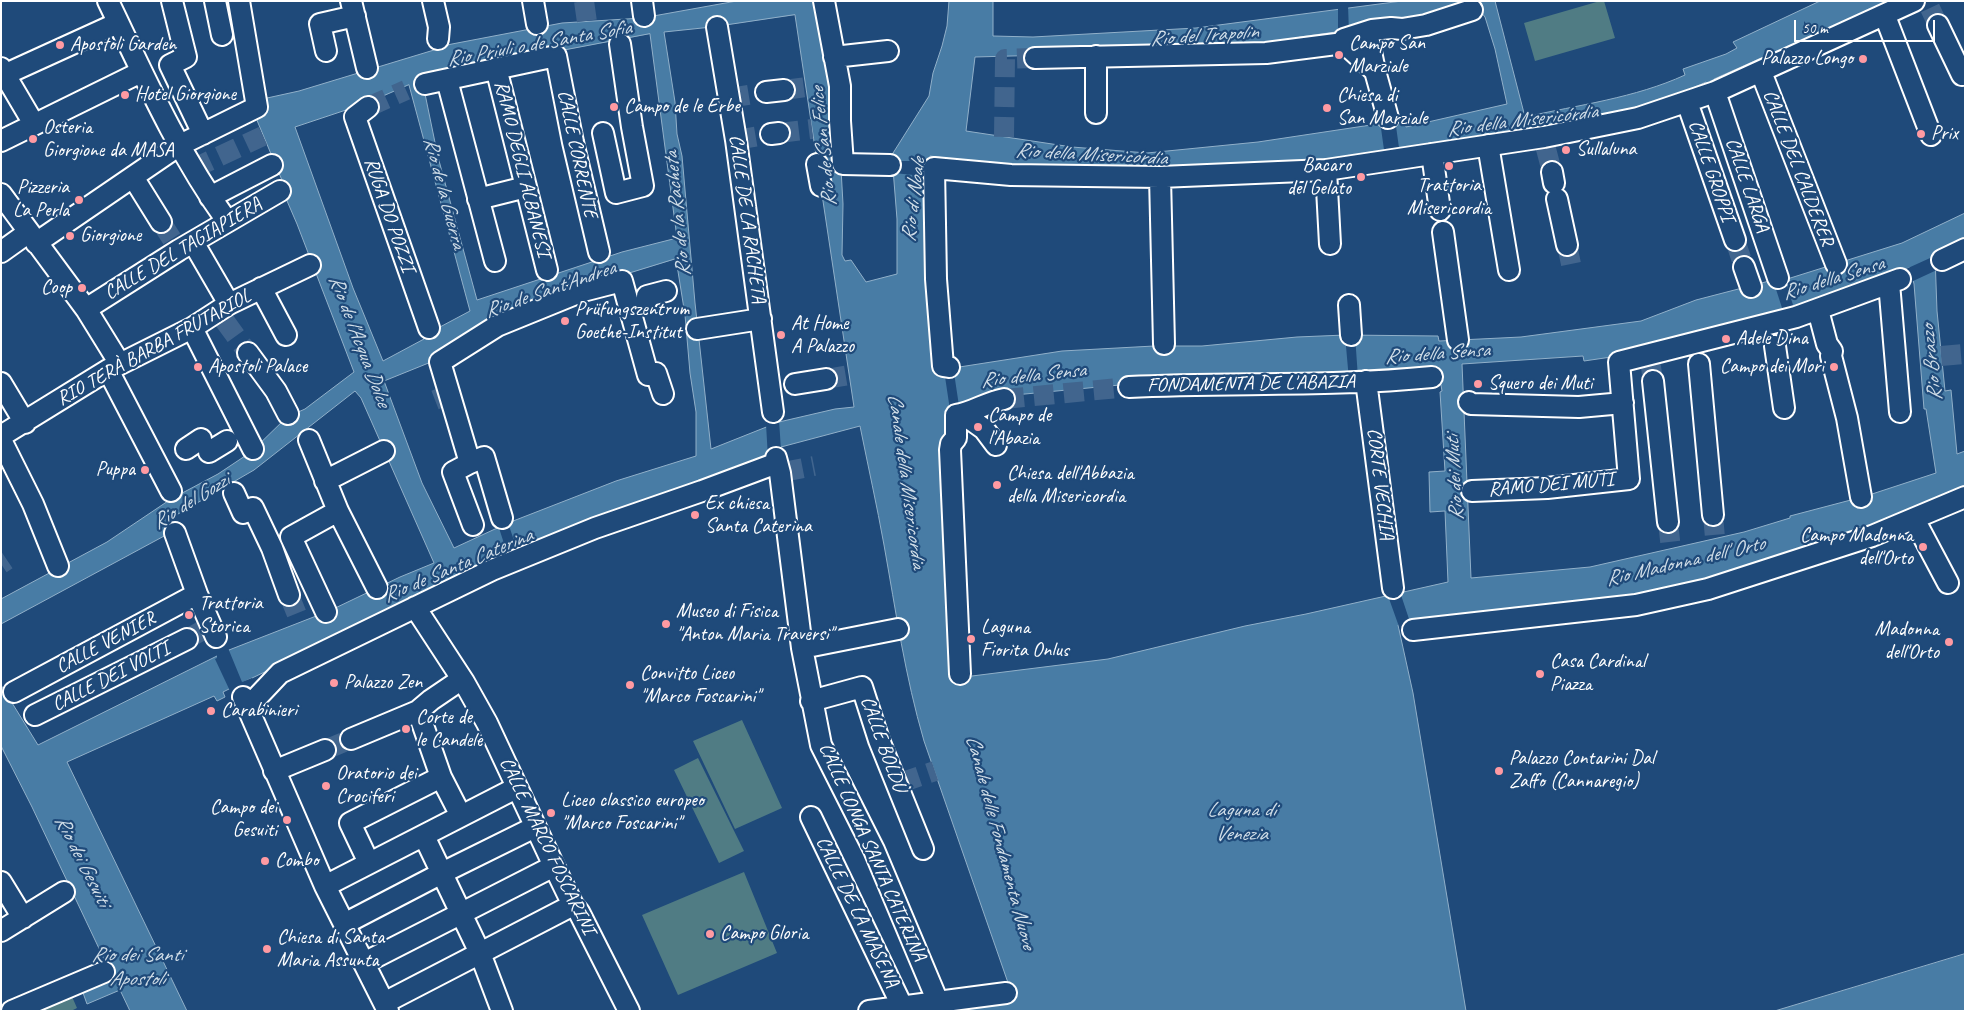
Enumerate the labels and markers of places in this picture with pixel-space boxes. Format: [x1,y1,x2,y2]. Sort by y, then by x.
place label: Campo San Marziale [1349,32,1425,79]
place label: Apostoli Garden [70,33,176,57]
marker: Apostoli Garden [54,39,66,51]
place label: Palazzo Longo [1761,47,1853,71]
marker: Campo San Marziale [1333,49,1345,61]
marker: Palazzo Longo [1857,53,1869,65]
place label: Hotel Giorgione [135,83,236,107]
place label: Chiesa di San Marziale [1337,84,1428,131]
marker: Hotel Giorgione [119,89,131,101]
place label: Campo de le Erbe [624,95,740,119]
marker: Campo de le Erbe [608,101,620,113]
marker: Chiesa di San Marziale [1321,102,1333,114]
place label: Osteria Giorgione da MASA [43,116,174,163]
place label: Prix [1931,122,1958,146]
marker: Prix [1915,128,1927,140]
marker: Osteria Giorgione da MASA [27,133,39,145]
place label: Sullaluna [1576,138,1636,162]
marker: Sullaluna [1560,144,1572,156]
place label: Bacaro del Gelato [1287,154,1351,201]
marker: Trattoria Misericordia [1443,160,1455,172]
marker: Bacaro del Gelato [1355,171,1367,183]
place label: Trattoria Misericordia [1407,174,1491,221]
place label: Pizzeria La Perla [13,176,69,223]
marker: Pizzeria La Perla [73,194,85,206]
place label: Giorgione [80,224,141,248]
marker: Giorgione [64,230,76,242]
place label: Coop [41,276,72,300]
marker: Coop [76,282,88,294]
place label: Prüfungszentrum Goethe-Institut [575,298,689,345]
place label: At Home A Palazzo [791,312,854,359]
marker: Prüfungszentrum Goethe-Institut [559,315,571,327]
place label: Adele Dina [1736,327,1808,351]
marker: At Home A Palazzo [775,329,787,341]
marker: Adele Dina [1720,333,1732,345]
place label: Apostoli Palace [208,355,307,379]
place label: Campo dei Mori [1720,355,1824,379]
marker: Apostoli Palace [192,361,204,373]
marker: Campo dei Mori [1828,361,1840,373]
place label: Squero dei Muti [1488,372,1593,396]
marker: Squero dei Muti [1472,378,1484,390]
place label: Campo de l'Abazia [988,404,1051,451]
marker: Campo de l'Abazia [972,421,984,433]
place label: Puppa [96,458,135,482]
place label: Chiesa dell'Abbazia della Misericordia [1007,462,1134,509]
marker: Puppa [139,464,151,476]
marker: Chiesa dell'Abbazia della Misericordia [991,479,1003,491]
place label: Ex chiesa Santa Caterina [705,492,812,539]
marker: Ex chiesa Santa Caterina [689,509,701,521]
place label: Campo Madonna dell'Orto [1800,524,1913,571]
marker: Campo Madonna dell'Orto [1917,541,1929,553]
place label: Trattoria Storica [199,592,262,639]
place label: Museo di Fisica "Anton Maria Traversi" [676,600,833,647]
marker: Trattoria Storica [183,609,195,621]
place label: Laguna Fiorita Onlus [981,616,1069,663]
marker: Museo di Fisica "Anton Maria Traversi" [660,618,672,630]
place label: Madonna dell'Orto [1875,618,1939,665]
marker: Laguna Fiorita Onlus [965,633,977,645]
marker: Madonna dell'Orto [1943,636,1955,648]
place label: Casa Cardinal Piazza [1550,650,1645,697]
place label: Convitto Liceo "Marco Foscarini" [640,662,760,709]
marker: Casa Cardinal Piazza [1534,668,1546,680]
place label: Palazzo Zen [344,671,422,695]
marker: Palazzo Zen [328,677,340,689]
marker: Convitto Liceo "Marco Foscarini" [624,679,636,691]
place label: Carabinieri [221,699,297,723]
marker: Carabinieri [205,705,217,717]
place label: Corte de le Candele [416,706,482,753]
marker: Corte de le Candele [400,723,412,735]
place label: Palazzo Contarini Dal Zaffo (Cannaregio) [1509,747,1654,794]
place label: Oratorio dei Crociferi [336,762,416,809]
marker: Palazzo Contarini Dal Zaffo (Cannaregio) [1493,765,1505,777]
marker: Oratorio dei Crociferi [320,780,332,792]
place label: Liceo classico europeo "Marco Foscarini" [561,789,704,836]
place label: Campo dei Gesuiti [210,796,277,843]
marker: Liceo classico europeo "Marco Foscarini" [545,807,557,819]
marker: Campo dei Gesuiti [281,814,293,826]
place label: Combo [275,849,318,873]
marker: Combo [259,855,271,867]
place label: Campo Gloria [720,922,808,946]
place label: Chiesa di Santa Maria Assunta [277,926,384,973]
marker: Campo Gloria [704,928,716,940]
marker: Chiesa di Santa Maria Assunta [261,943,273,955]

